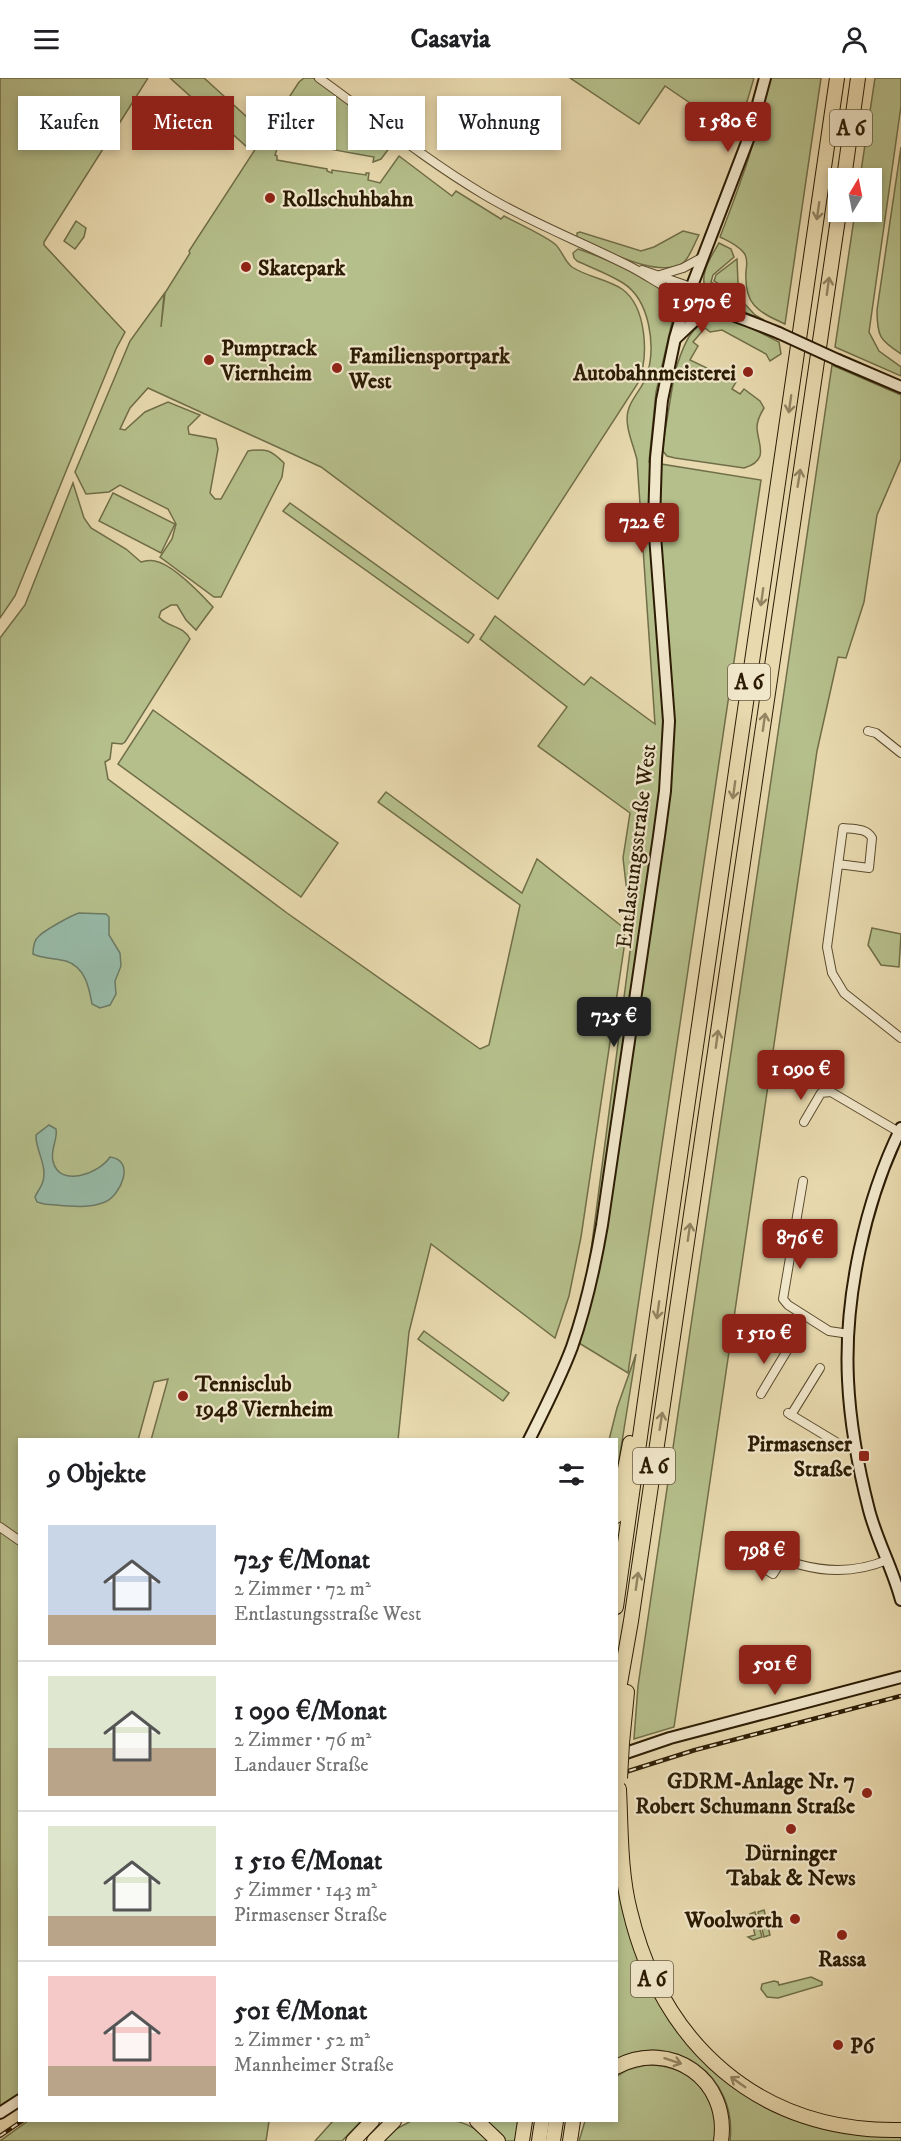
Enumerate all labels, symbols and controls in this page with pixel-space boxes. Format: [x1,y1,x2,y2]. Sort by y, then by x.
text: Casavia [410,22,491,56]
icon: menu [30,23,63,56]
icon: person [838,23,871,56]
chip: Kaufen [18,96,120,150]
chip: Mieten [132,96,234,150]
chip: Filter [246,96,336,150]
chip: Neu [348,96,425,150]
chip: Wohnung [437,96,561,150]
pin: 1 580 € [673,102,783,153]
text: 1 580 € [699,109,757,134]
road number: A 6 [830,110,872,146]
north arrow [828,168,882,222]
map controls [828,168,882,222]
place label: Rollschuhbahn [282,186,414,213]
marker: Rollschuhbahn [263,191,277,205]
one-way arrow [812,201,823,221]
place label: Skatepark [258,255,346,282]
marker: Skatepark [239,260,253,274]
one-way arrow [823,276,834,296]
pin: 1 970 € [647,283,757,334]
text: 1 970 € [673,290,731,315]
place label: Pumptrack Viernheim [220,335,318,387]
place label: Familiensportpark West [348,343,511,395]
marker: Pumptrack Viernheim [202,353,216,367]
place label: Autobahnmeisterei [572,360,736,387]
marker: Familiensportpark West [330,361,344,375]
marker: Autobahnmeisterei [741,365,755,379]
one-way arrow [784,394,795,414]
one-way arrow [794,469,805,489]
pin: 722 € [600,503,684,554]
text: 722 € [619,510,665,535]
one-way arrow [756,587,767,607]
road number: A 6 [728,664,770,700]
one-way arrow [758,712,769,732]
street label: Entlastungsstraße West [611,742,662,950]
one-way arrow [728,780,739,799]
pin: 725 € [572,997,656,1048]
text: 725 € [591,1004,637,1029]
one-way arrow [712,1030,723,1050]
pin: 1 090 € [746,1050,856,1101]
text: 1 090 € [771,1057,831,1082]
pin: 876 € [758,1219,842,1270]
one-way arrow [683,1223,694,1243]
text: 876 € [777,1226,823,1251]
one-way arrow [652,1299,663,1319]
pin: 1 510 € [709,1314,819,1365]
text: 1 510 € [736,1321,792,1346]
place label: Tennisclub 1948 Viernheim [194,1371,334,1423]
marker: Tennisclub 1948 Viernheim [176,1389,190,1403]
one-way arrow [655,1412,666,1432]
place label: Pirmasenser Straße [747,1431,853,1483]
road number: A 6 [633,1448,675,1484]
marker: Pirmasenser Straße [857,1449,871,1463]
text: 9 Objekte [48,1458,146,1491]
icon: filters [555,1458,588,1491]
pin: 798 € [720,1531,804,1582]
text: 798 € [739,1538,785,1563]
text: 725 €/Monat [234,1544,370,1577]
icon: home [96,1549,168,1621]
one-way arrow [631,1572,642,1592]
text: 2 Zimmer · 72 m² [234,1577,371,1602]
text: Entlastungsstraße West [234,1602,421,1627]
pin: 501 € [733,1645,817,1696]
text: 501 € [753,1652,797,1677]
text: 1 090 €/Monat [234,1695,387,1728]
icon: home [96,1700,168,1772]
text: 2 Zimmer · 76 m² [234,1728,371,1753]
text: Landauer Straße [234,1753,369,1778]
place label: GDRM-Anlage Nr. 7 Robert Schumann Straße [635,1768,855,1820]
marker: GDRM-Anlage Nr. 7 Robert Schumann Straße [860,1786,874,1800]
marker: Dürninger Tabak & News [784,1822,798,1836]
place label: Dürninger Tabak & News [725,1840,856,1892]
text: 1 510 €/Monat [234,1845,382,1878]
icon: home [96,1850,168,1922]
text: 5 Zimmer · 143 m² [234,1878,377,1903]
text: Pirmasenser Straße [234,1903,387,1928]
place label: Woolworth [684,1907,783,1934]
marker: Woolworth [788,1912,802,1926]
marker: Rassa [835,1928,849,1942]
place label: Rassa [818,1946,867,1973]
road number: A 6 [631,1961,673,1997]
text: 501 €/Monat [234,1995,367,2028]
icon: home [96,2000,168,2072]
text: 2 Zimmer · 52 m² [234,2028,370,2053]
place label: P6 [850,2033,876,2060]
marker: P6 [831,2038,845,2052]
text: Mannheimer Straße [234,2053,394,2078]
one-way arrow [663,2056,682,2067]
one-way arrow [731,2076,747,2088]

